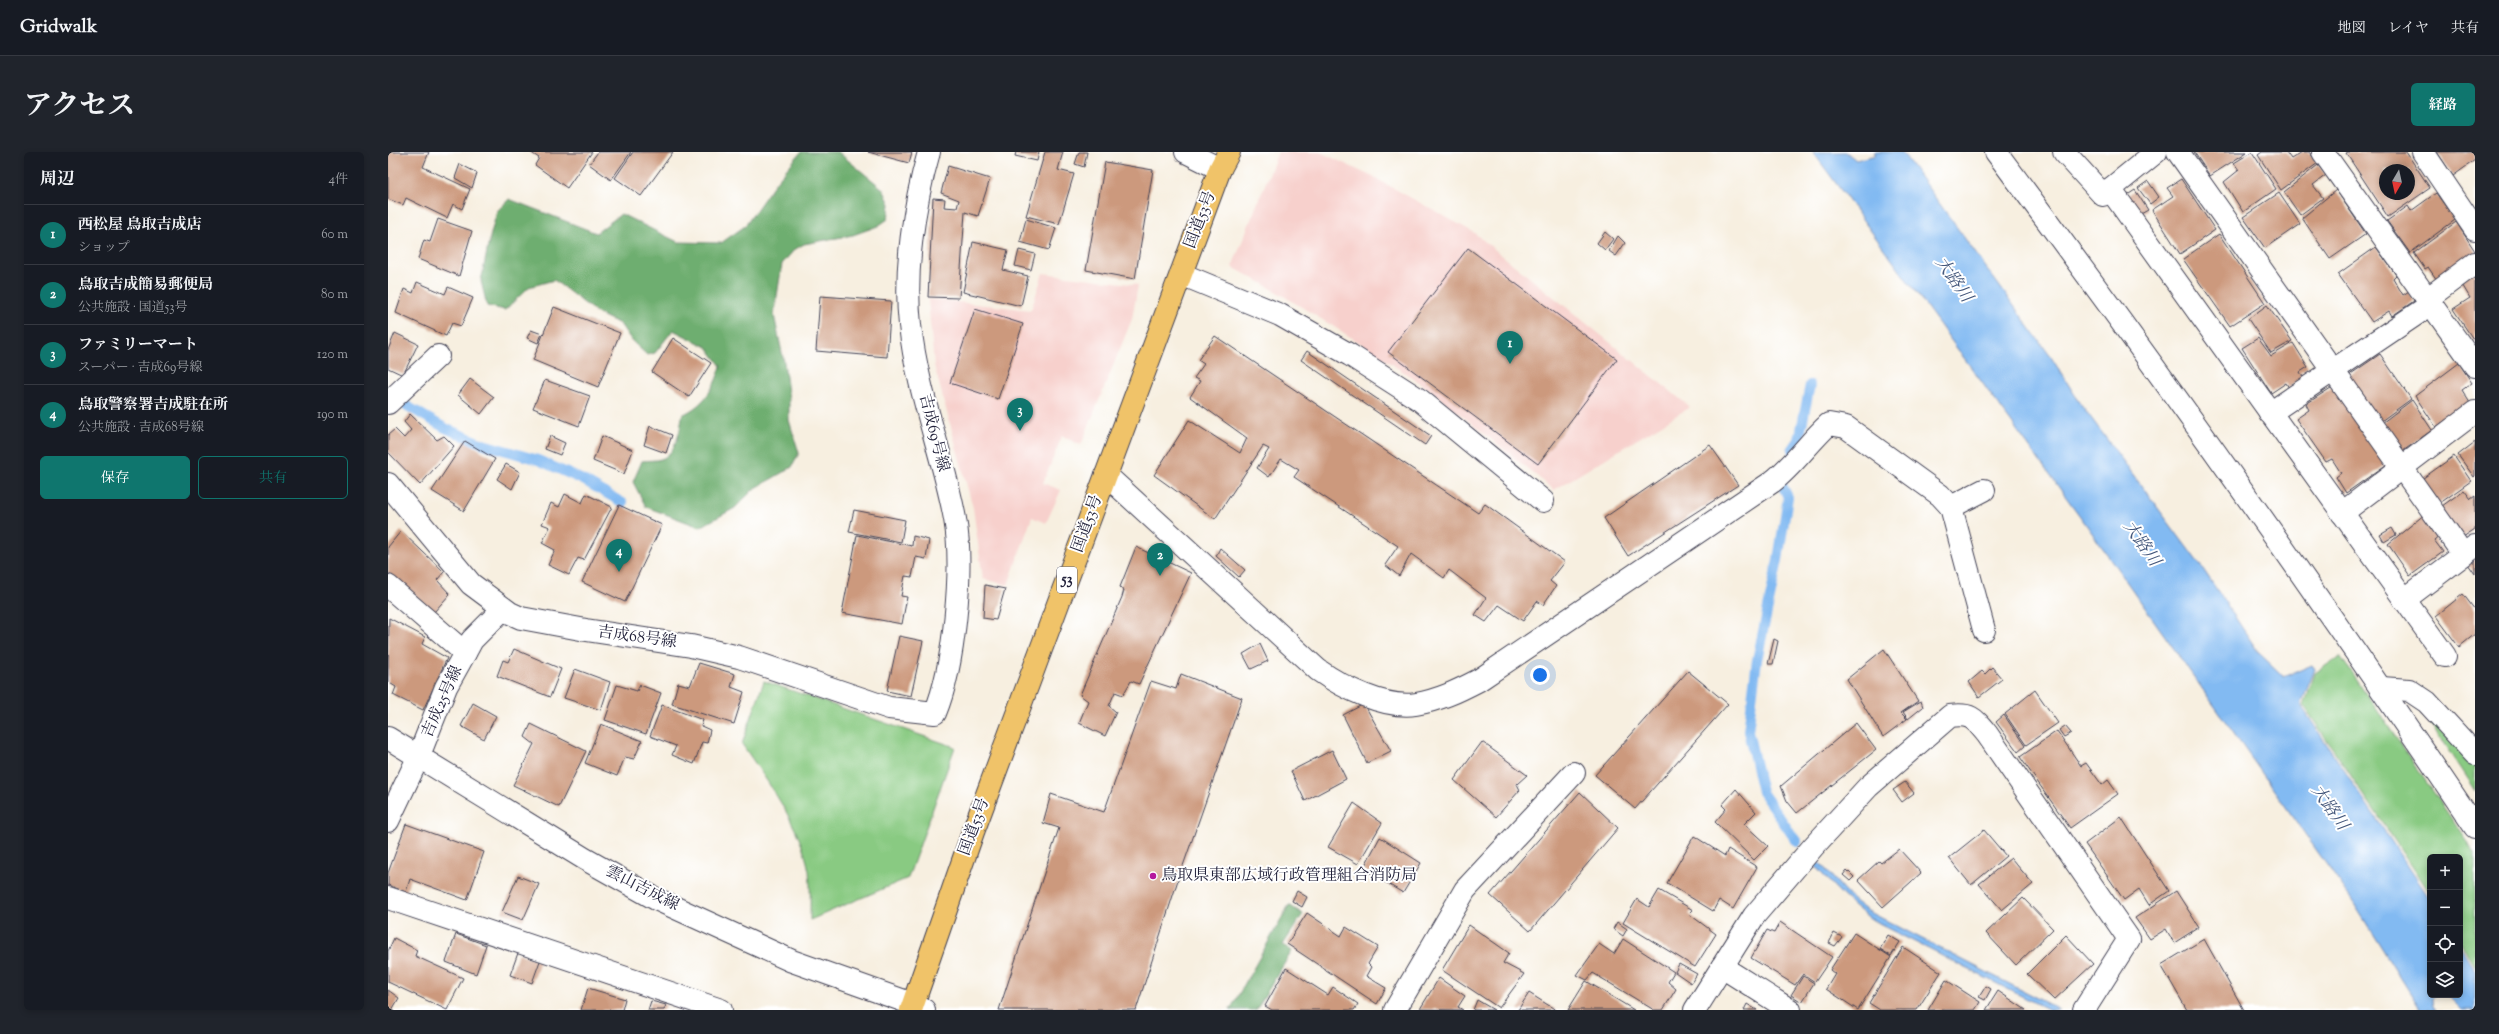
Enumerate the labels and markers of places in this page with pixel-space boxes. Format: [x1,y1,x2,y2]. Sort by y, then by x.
pin: 1 [1497,331,1523,364]
pin: 3 [1007,398,1033,431]
pin: 4 [606,539,632,572]
pin: 2 [1147,543,1173,576]
place label: 鳥取県東部広域行政管理組合消防局 [1161,865,1417,888]
marker: 鳥取県東部広域行政管理組合消防局 [1148,871,1158,881]

